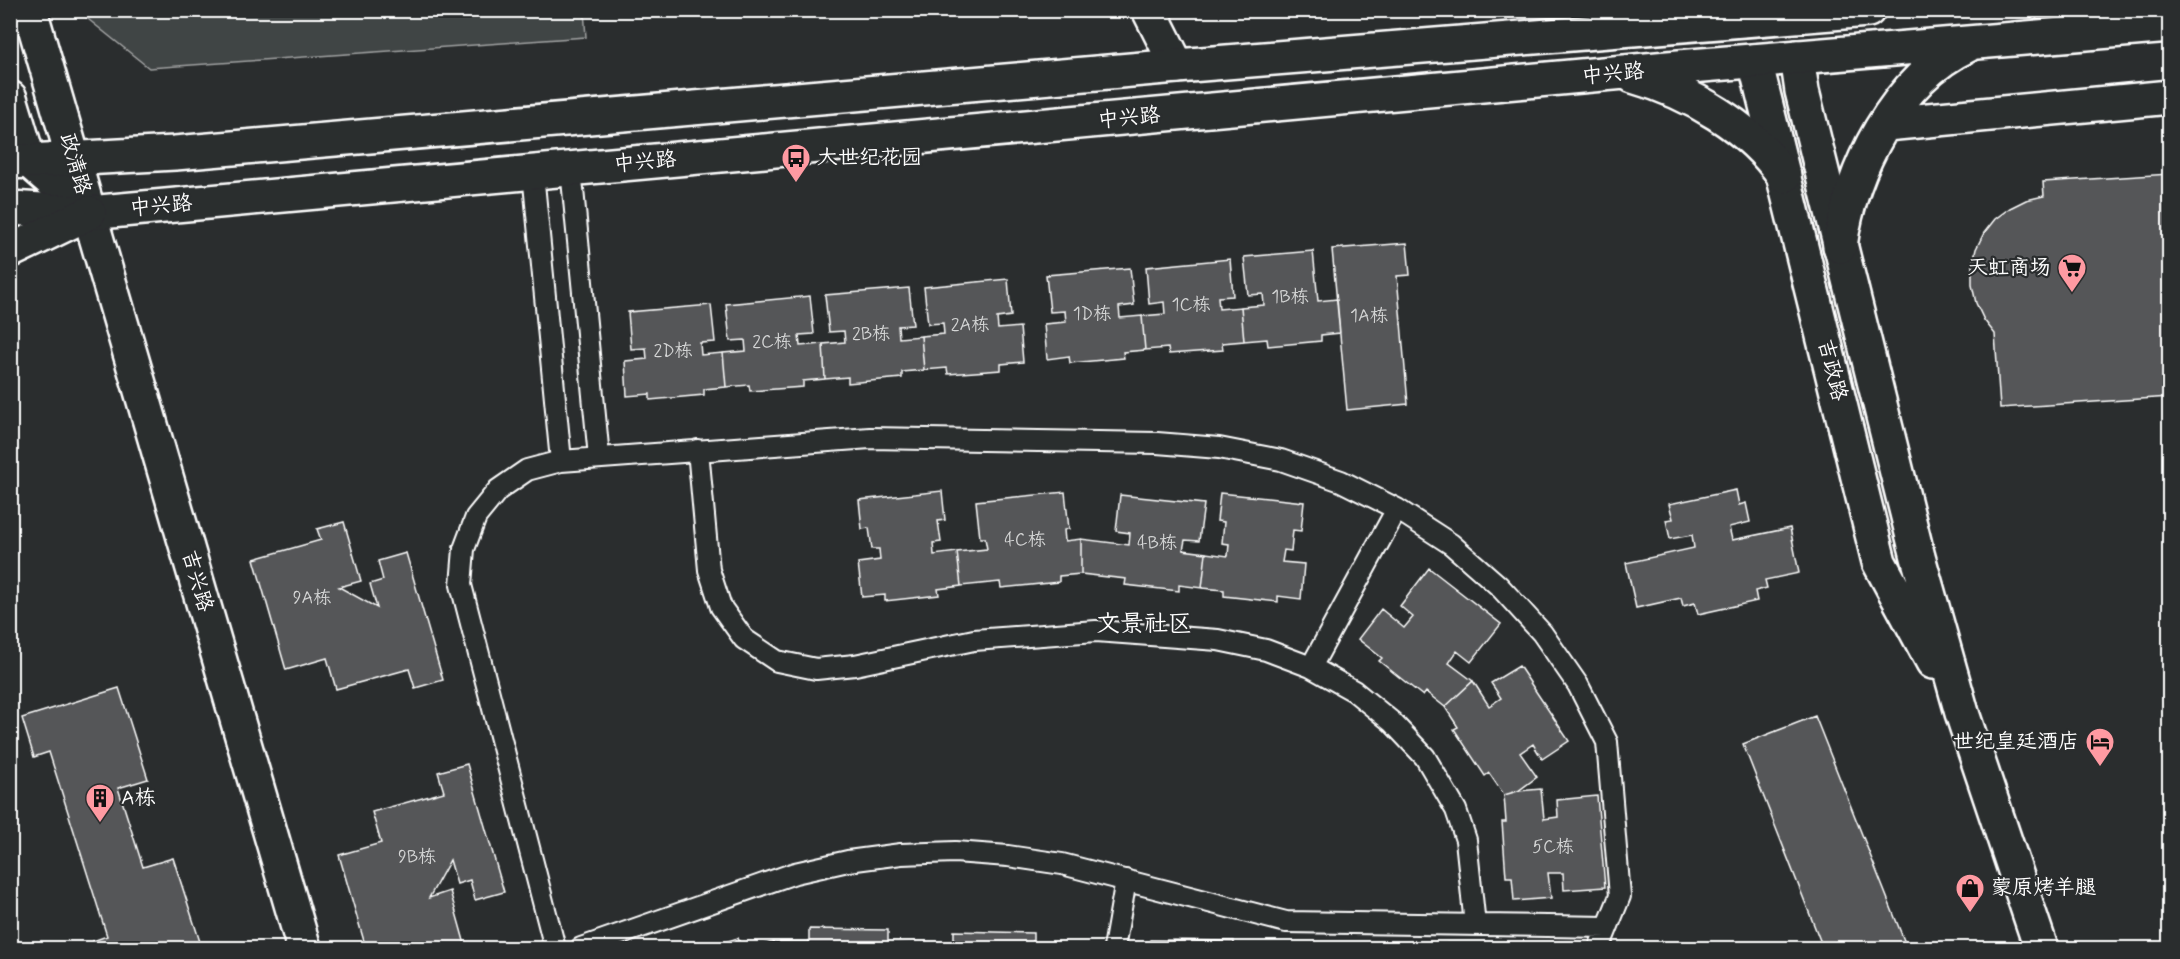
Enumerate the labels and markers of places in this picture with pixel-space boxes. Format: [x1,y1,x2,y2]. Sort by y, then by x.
bus stop icon: 大世纪花园 [780,142,812,184]
place label: 大世纪花园 [817,144,922,172]
supermarket icon: 天虹商场 [2056,252,2088,294]
place label: 天虹商场 [1967,254,2051,282]
hotel icon: 世纪皇廷酒店 [2084,726,2116,768]
place label: 世纪皇廷酒店 [1953,728,2079,756]
building icon: A栋 [84,782,116,824]
place label: A栋 [121,784,156,812]
shop icon: 蒙原烤羊腿 [1954,872,1986,914]
place label: 蒙原烤羊腿 [1991,874,2096,902]

